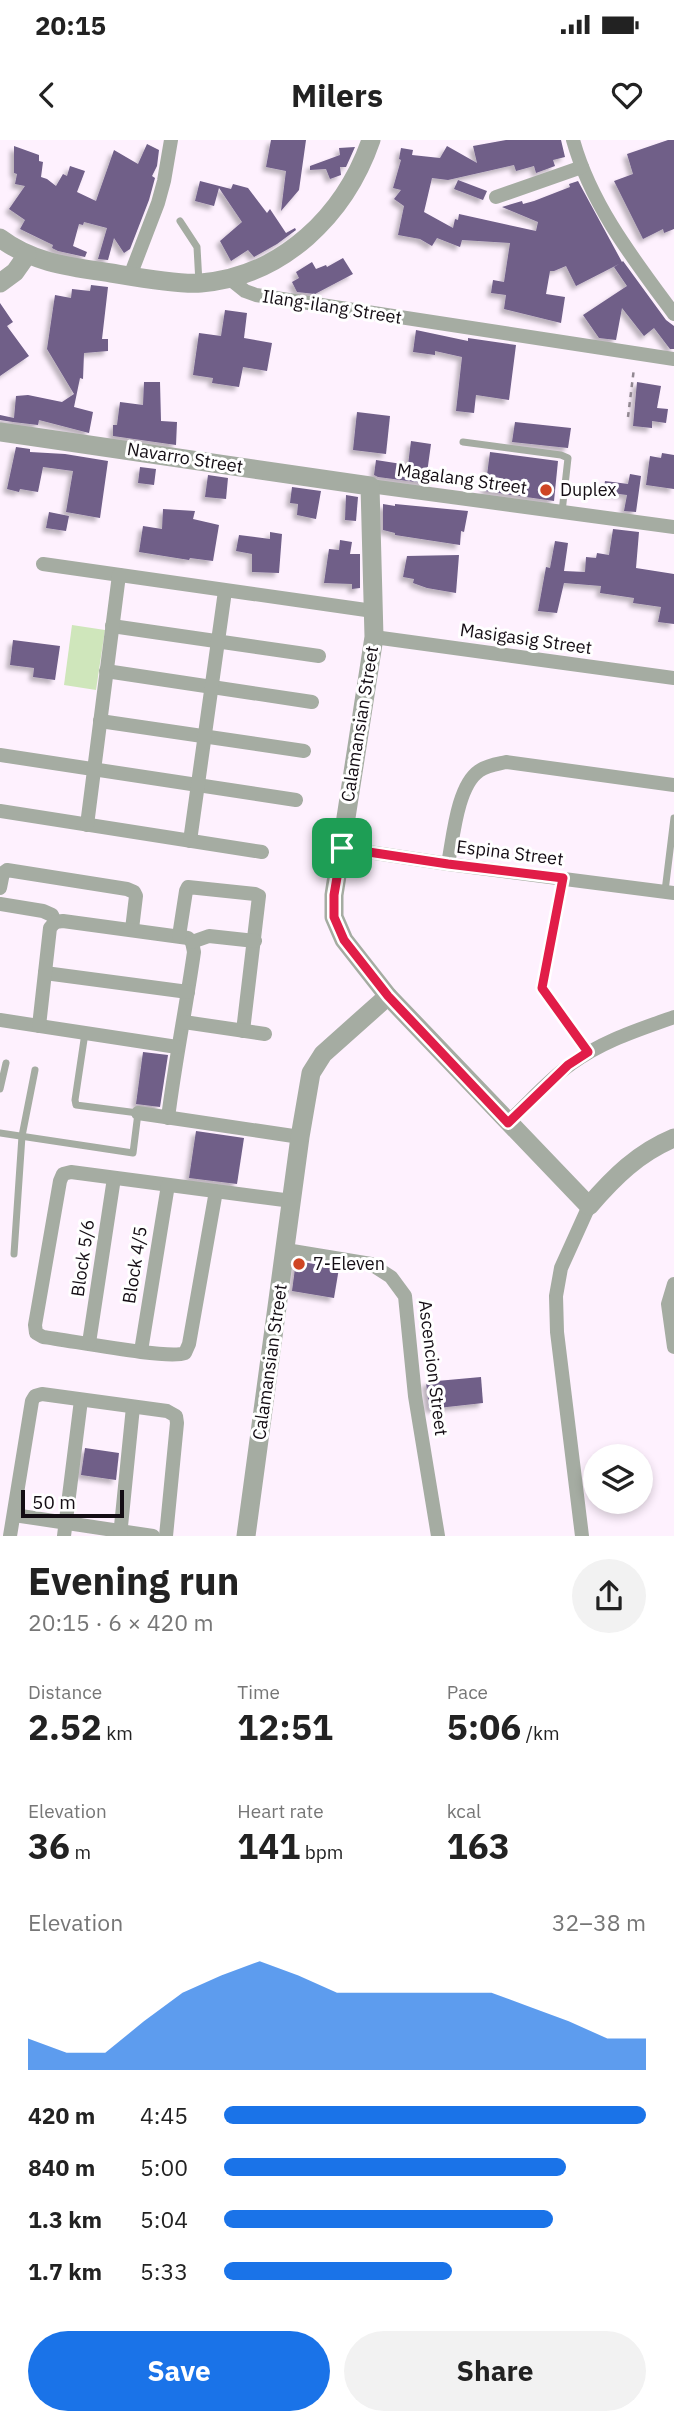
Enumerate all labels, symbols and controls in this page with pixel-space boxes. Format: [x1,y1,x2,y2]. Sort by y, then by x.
text: 20:15 [35,8,106,42]
text: Milers [291,74,383,116]
icon: back [28,76,66,114]
icon: heart [608,76,646,114]
street label: Ilang-ilang Street [261,284,404,329]
street label: Navarro Street [125,437,245,478]
street label: Magalang Street [396,458,529,499]
place label: Duplex [560,478,616,501]
marker: Duplex [538,482,554,498]
street label: Masigasig Street [459,618,593,659]
street label: Calamansian Street [336,644,383,804]
pin [312,818,372,878]
icon: arrive [323,829,361,867]
street label: Espina Street [455,835,565,870]
street label: Block 5/6 [66,1218,99,1298]
street label: Block 4/5 [117,1225,152,1305]
place label: 7-Eleven [313,1252,385,1275]
marker: 7-Eleven [291,1256,307,1272]
street label: Calamansian Street [247,1282,292,1442]
street label: Ascencion Street [414,1299,453,1437]
map controls [583,1444,653,1514]
button: layers [583,1444,653,1514]
scale bar [21,1487,124,1519]
text: 50 m [32,1490,76,1514]
text: Evening run [28,1556,239,1605]
button: share [572,1559,646,1633]
text: 20:15 · 6 × 420 m [28,1607,214,1637]
text: Distance [28,1680,102,1704]
text: Time [237,1680,280,1704]
text: Pace [447,1680,488,1704]
text: 2.52 [28,1704,102,1750]
text: 12:51 [237,1704,333,1750]
text: 5:06 [447,1704,521,1750]
text: km [102,1721,133,1745]
text: /km [521,1721,560,1745]
text: Elevation [28,1799,107,1823]
text: Heart rate [237,1799,324,1823]
text: kcal [447,1799,481,1823]
text: 36 [28,1823,70,1869]
text: 141 [237,1823,300,1869]
text: 163 [447,1823,510,1869]
text: m [70,1840,91,1864]
text: bpm [300,1840,343,1864]
text: Elevation [28,1907,123,1937]
text: 32–38 m [552,1907,646,1937]
text: 420 m [28,2100,95,2130]
text: 4:45 [140,2100,188,2130]
text: 840 m [28,2152,95,2182]
text: 5:00 [140,2152,188,2182]
text: 1.3 km [28,2204,102,2234]
text: 5:04 [140,2204,188,2234]
text: 1.7 km [28,2256,102,2286]
text: 5:33 [140,2256,188,2286]
button: Save [28,2331,330,2411]
button: Share [344,2331,646,2411]

